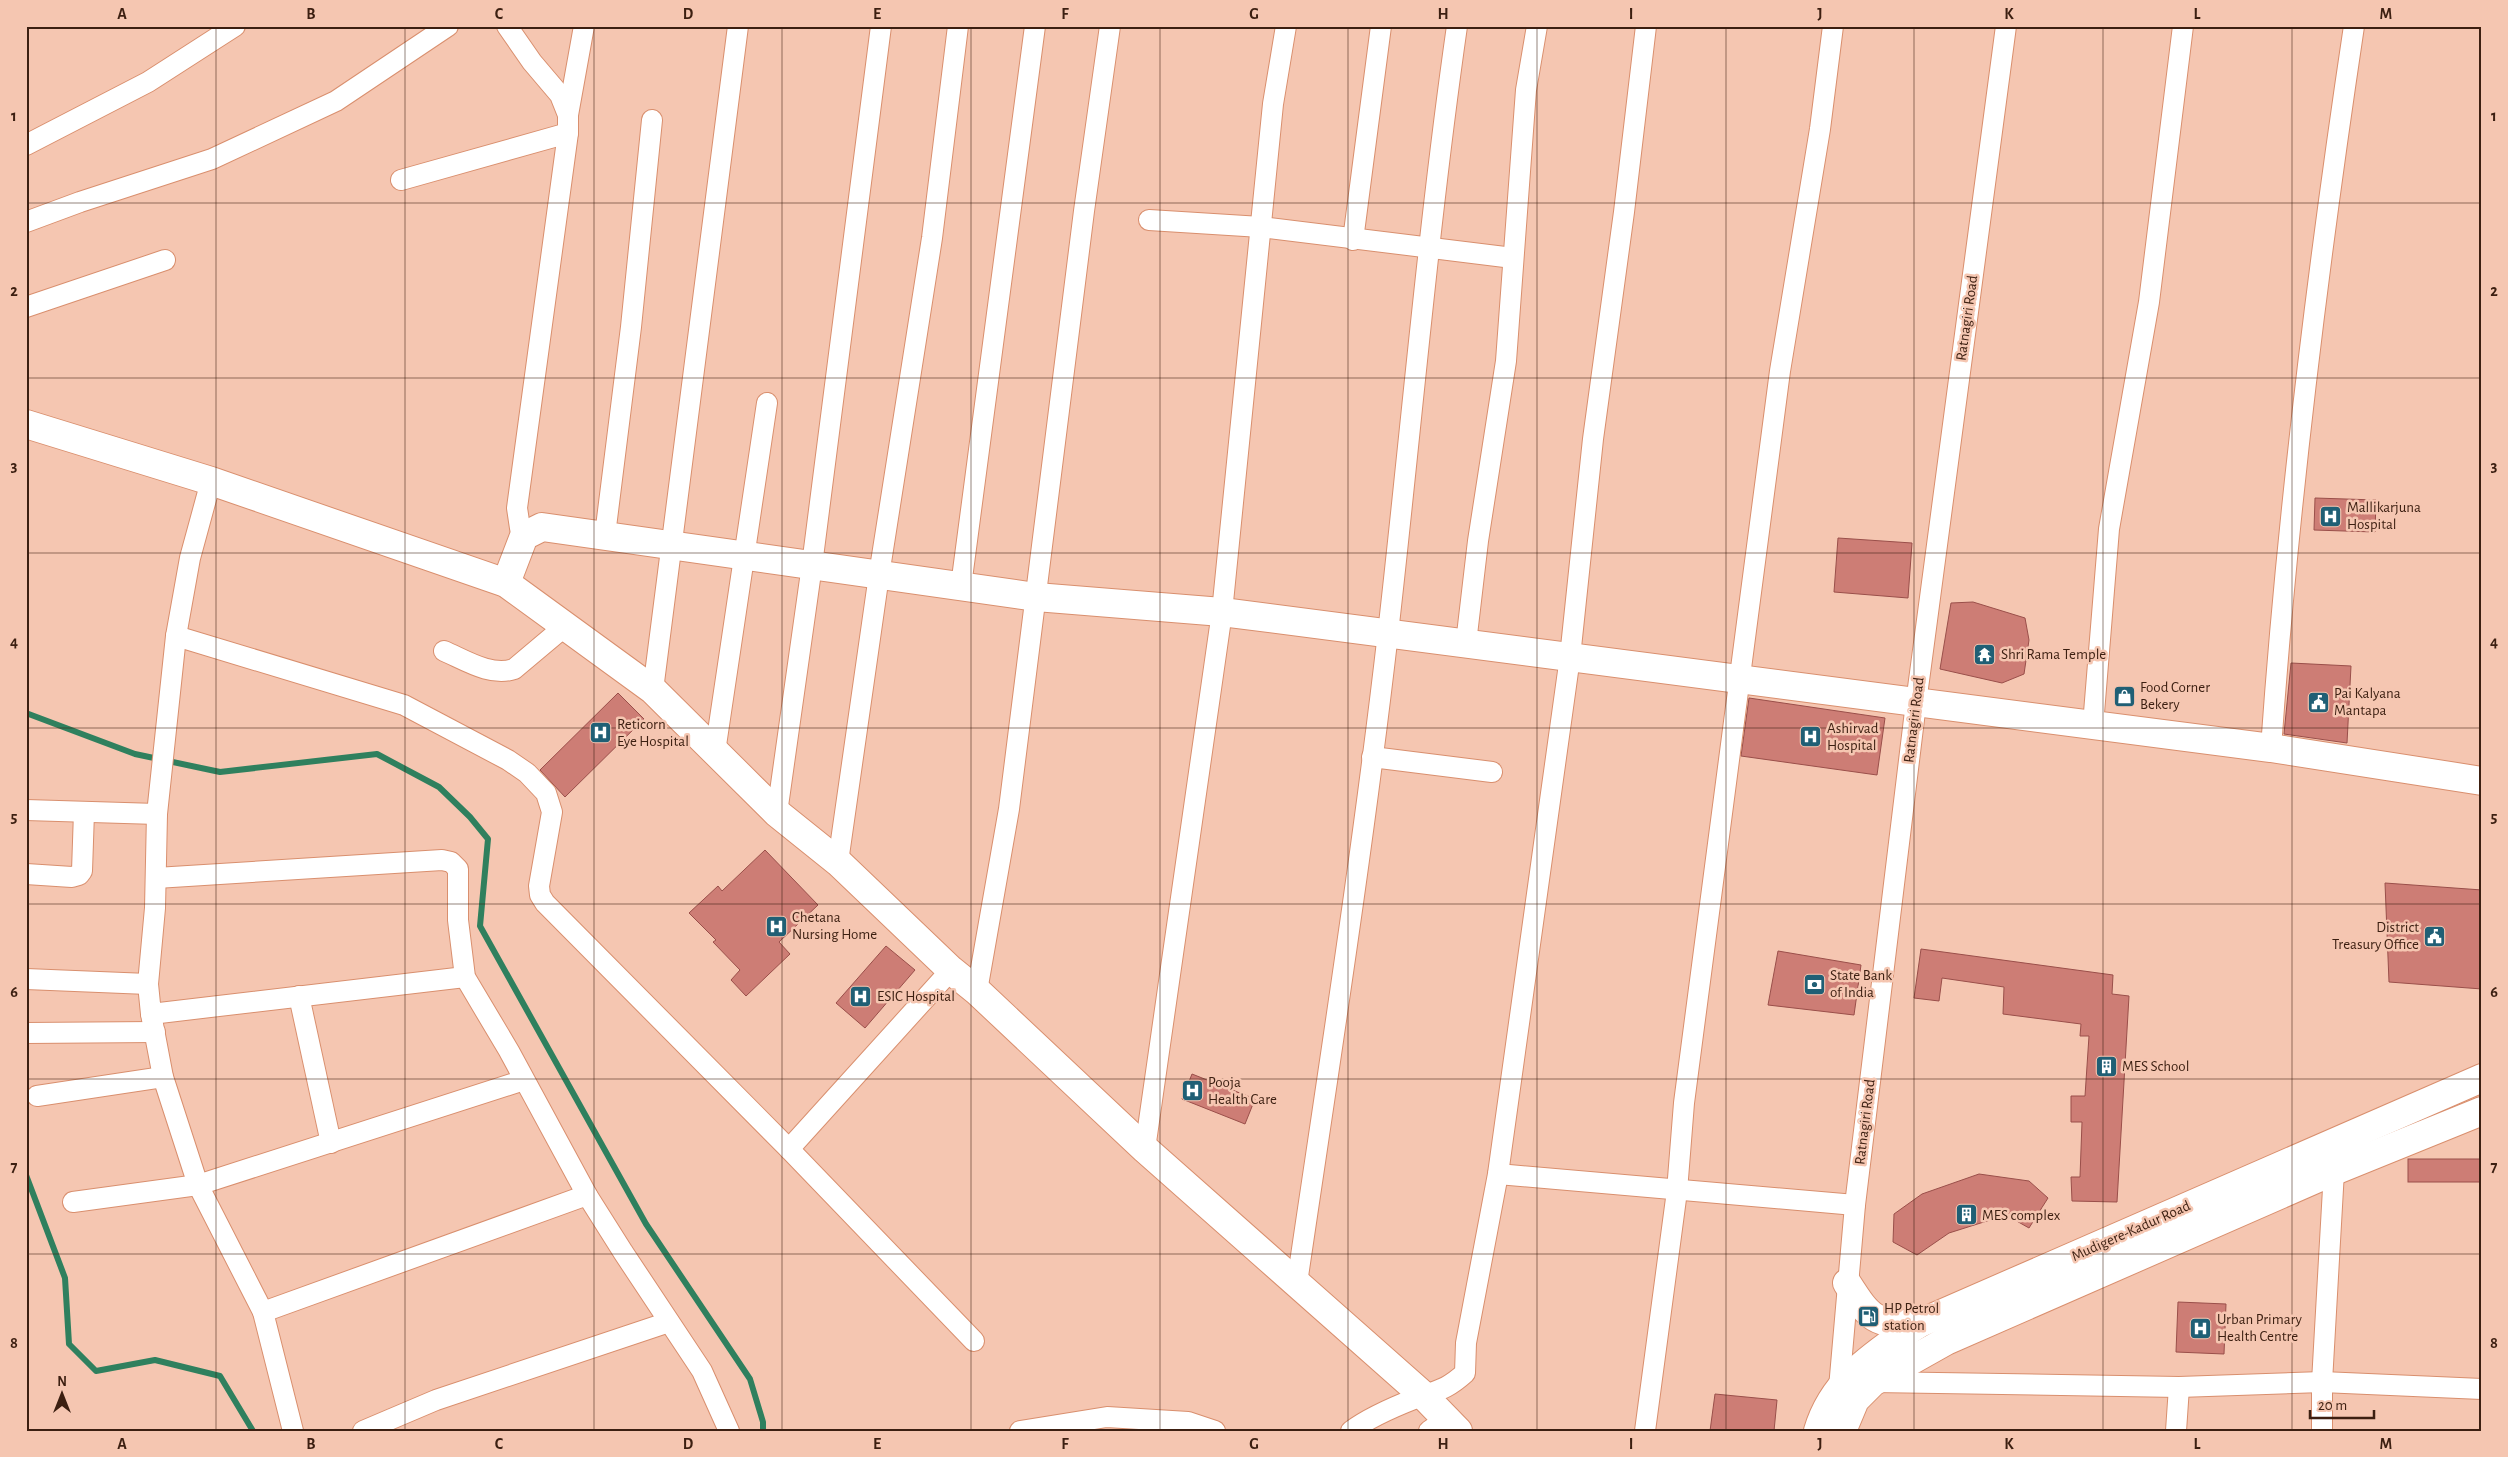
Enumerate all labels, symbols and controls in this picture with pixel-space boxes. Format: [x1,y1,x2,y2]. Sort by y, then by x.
text: A [117,6,127,22]
text: B [306,6,316,22]
text: C [495,6,504,22]
text: D [683,6,694,22]
text: E [873,6,881,22]
text: F [1061,6,1069,22]
text: G [1249,6,1259,22]
text: H [1437,6,1449,22]
text: I [1629,6,1633,22]
text: J [1817,6,1823,22]
text: K [2004,6,2014,22]
text: L [2194,6,2201,22]
text: M [2380,6,2392,22]
text: 1 [11,108,17,124]
text: 1 [2491,108,2497,124]
street label: Ratnagiri Road [1954,274,1980,362]
text: 2 [10,283,18,299]
text: 2 [2490,283,2498,299]
text: 3 [11,458,18,474]
text: 3 [2491,458,2498,474]
place label: Mallikarjuna Hospital [2347,500,2421,532]
hospital icon: Mallikarjuna Hospital [2319,504,2343,528]
text: 4 [10,634,18,650]
text: 4 [2490,634,2498,650]
temple icon: Shri Rama Temple [1973,642,1997,666]
place label: Shri Rama Temple [2001,647,2106,662]
street label: Ratnagiri Road [1901,676,1927,764]
place label: Food Corner Bekery [2140,680,2210,712]
shop icon: Food Corner Bekery [2112,684,2136,708]
place label: Pai Kalyana Mantapa [2334,686,2401,718]
public building icon: Pai Kalyana Mantapa [2306,690,2330,714]
place label: Reticorn Eye Hospital [617,717,689,749]
hospital icon: Reticorn Eye Hospital [589,721,613,745]
place label: Ashirvad Hospital [1827,721,1879,753]
hospital icon: Ashirvad Hospital [1799,725,1823,749]
text: 5 [11,809,18,825]
text: 5 [2491,809,2498,825]
place label: Chetana Nursing Home [792,910,877,942]
hospital icon: Chetana Nursing Home [764,914,788,938]
place label: District Treasury Office [2332,920,2419,952]
public building icon: District Treasury Office [2423,924,2447,948]
place label: State Bank of India [1830,968,1892,1000]
bank icon: State Bank of India [1802,972,1826,996]
text: 6 [10,984,18,1000]
hospital icon: ESIC Hospital [849,984,873,1008]
text: 6 [2490,984,2498,1000]
place label: ESIC Hospital [877,989,955,1004]
building icon: MES School [2094,1054,2118,1078]
place label: MES School [2122,1059,2189,1074]
place label: Pooja Health Care [1208,1075,1277,1107]
street label: Ratnagiri Road [1852,1078,1878,1166]
hospital icon: Pooja Health Care [1180,1079,1204,1103]
text: 7 [11,1159,18,1175]
text: 7 [2491,1159,2498,1175]
street label: Mudigere-Kadur Road [2069,1198,2193,1264]
building icon: MES complex [1954,1203,1978,1227]
place label: MES complex [1982,1208,2061,1223]
place label: HP Petrol station [1884,1301,1939,1333]
fuel station icon: HP Petrol station [1856,1305,1880,1329]
place label: Urban Primary Health Centre [2217,1312,2303,1344]
hospital icon: Urban Primary Health Centre [2189,1316,2213,1340]
text: 8 [10,1335,18,1351]
text: 8 [2490,1335,2498,1351]
north arrow [38,1370,88,1420]
text: N [57,1375,67,1389]
scale bar [2310,1387,2374,1419]
text: 20 m [2318,1398,2347,1413]
text: A [117,1436,127,1452]
text: B [306,1436,316,1452]
text: C [495,1436,504,1452]
text: D [683,1436,694,1452]
text: E [873,1436,881,1452]
text: F [1061,1436,1069,1452]
text: G [1249,1436,1259,1452]
text: H [1437,1436,1449,1452]
text: I [1629,1436,1633,1452]
text: J [1817,1436,1823,1452]
text: K [2004,1436,2014,1452]
text: L [2194,1436,2201,1452]
text: M [2380,1436,2392,1452]

